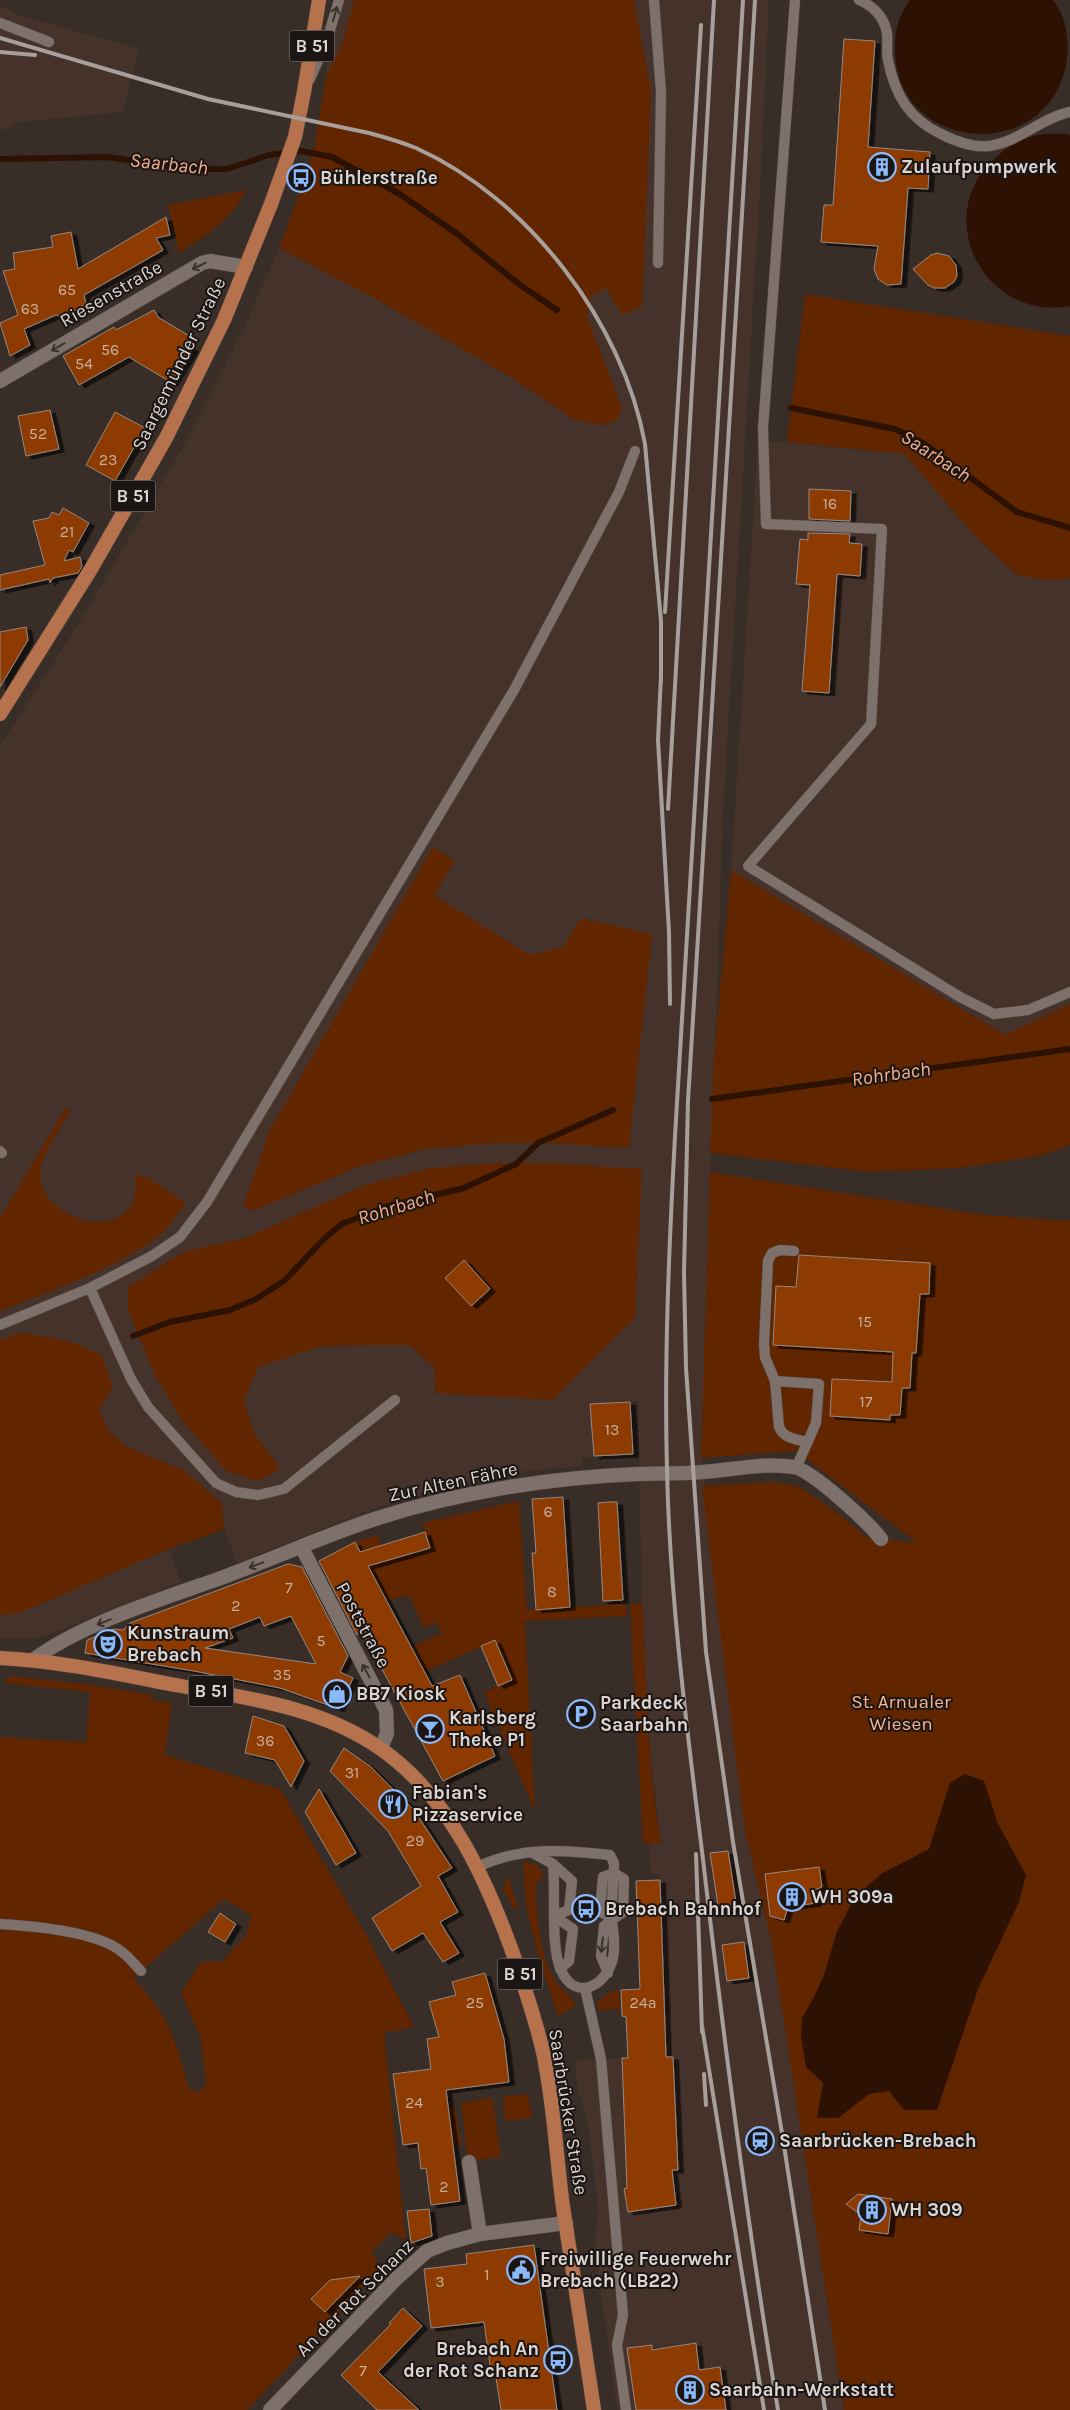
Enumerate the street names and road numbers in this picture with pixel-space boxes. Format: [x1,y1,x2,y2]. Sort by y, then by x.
road number: B 51 [290,30,334,61]
street label: Riesenstraße [56,256,166,332]
street label: Saargemünder Straße [127,274,231,454]
road number: B 51 [110,481,156,512]
street label: Zur Alten Fähre [386,1458,520,1506]
street label: Poststraße [331,1578,395,1672]
road number: B 51 [188,1675,234,1706]
road number: B 51 [498,1958,542,1990]
street label: Saarbrücker Straße [544,2027,592,2197]
street label: An der Rot Schanz [292,2235,418,2361]

